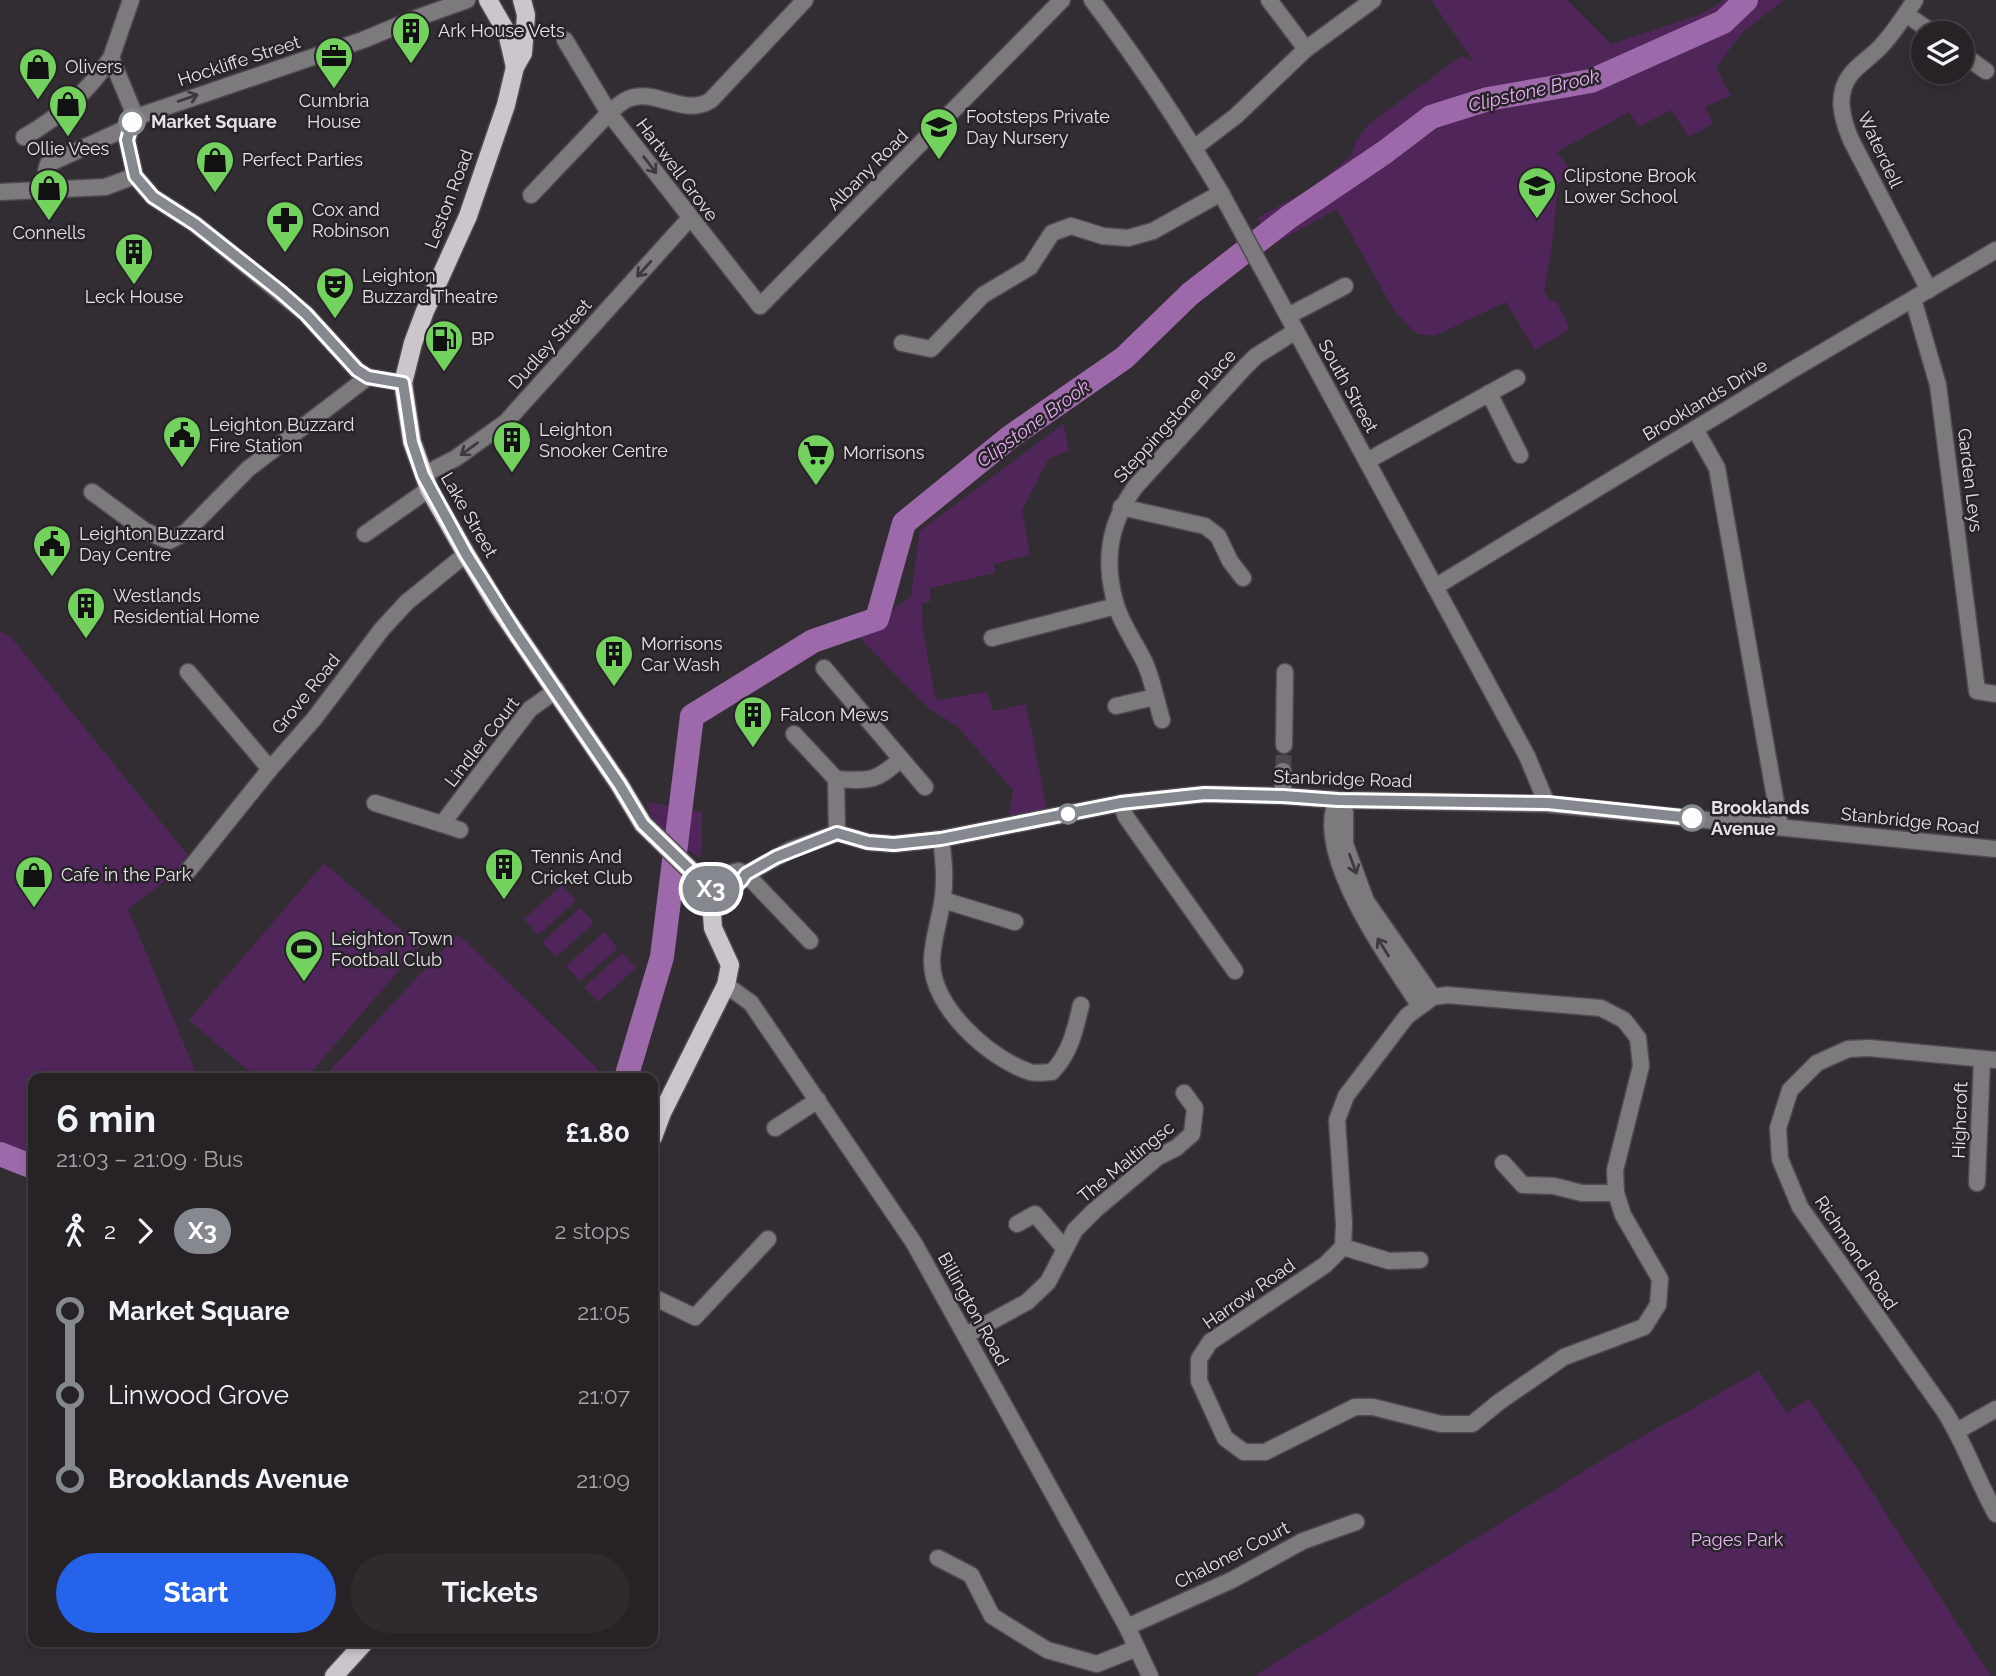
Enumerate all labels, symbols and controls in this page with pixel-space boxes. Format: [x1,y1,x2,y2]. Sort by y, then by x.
building icon: Ark House Vets [390,10,432,65]
place label: Ark House Vets [438,20,565,41]
map controls [1911,21,1974,84]
button: layers [1911,21,1974,84]
street label: Hockliffe Street [175,31,303,90]
office icon: Cumbria House [313,35,355,90]
shop icon: Olivers [17,46,59,101]
place label: Olivers [65,56,122,77]
water label: Clipstone Brook [1466,64,1602,116]
shop icon: Ollie Vees [47,83,89,138]
place label: Cumbria House [299,90,369,132]
one-way arrow [177,91,199,103]
school or university icon: Footsteps Private Day Nursery [918,106,960,161]
place label: Footsteps Private Day Nursery [966,106,1110,148]
street label: Waterdell [1854,108,1907,191]
marker: Market Square [119,109,145,135]
place label: Market Square [151,111,277,132]
street label: Hartwell Grove [632,114,723,226]
street label: Albany Road [823,125,912,214]
place label: Ollie Vees [27,138,110,159]
shop icon: Perfect Parties [194,139,236,194]
street label: Leston Road [420,146,477,251]
place label: Perfect Parties [242,149,363,170]
one-way arrow [642,156,657,174]
school or university icon: Clipstone Brook Lower School [1516,165,1558,220]
place label: Clipstone Brook Lower School [1564,165,1697,207]
shop icon: Connells [28,167,70,222]
pharmacy icon: Cox and Robinson [264,199,306,254]
place label: Cox and Robinson [312,199,390,241]
place label: Connells [12,222,86,243]
building icon: Leck House [113,231,155,286]
one-way arrow [636,260,652,278]
theatre icon: Leighton Buzzard Theatre [314,265,356,320]
place label: Leighton Buzzard Theatre [362,265,498,307]
place label: Leck House [85,286,184,307]
street label: Dudley Street [504,294,595,393]
fuel station icon: BP [423,318,465,373]
place label: BP [471,328,494,349]
street label: South Street [1314,335,1383,436]
street label: Steppingstone Place [1109,344,1240,487]
street label: Brooklands Drive [1639,354,1771,445]
water label: Clipstone Brook [972,375,1094,471]
public building icon: Leighton Buzzard Fire Station [161,414,203,469]
place label: Leighton Buzzard Fire Station [209,414,354,456]
building icon: Leighton Snooker Centre [491,419,533,474]
place label: Leighton Snooker Centre [539,419,668,461]
street label: Garden Leys [1954,427,1987,533]
supermarket icon: Morrisons [795,432,837,487]
one-way arrow [460,442,479,456]
place label: Morrisons [843,442,925,463]
street label: Lake Street [437,469,502,561]
public building icon: Leighton Buzzard Day Centre [31,523,73,578]
place label: Leighton Buzzard Day Centre [79,523,224,565]
building icon: Westlands Residential Home [65,585,107,640]
place label: Westlands Residential Home [113,585,260,627]
building icon: Morrisons Car Wash [593,633,635,688]
place label: Morrisons Car Wash [641,633,723,675]
street label: Grove Road [267,649,344,738]
street label: Lindler Court [440,693,523,791]
building icon: Falcon Mews [732,694,774,749]
place label: Falcon Mews [780,704,889,725]
street label: Stanbridge Road [1273,766,1413,791]
place label: Brooklands Avenue [1711,797,1809,839]
street label: Stanbridge Road [1840,803,1980,838]
unlabelled marker [1058,804,1078,824]
marker: Brooklands Avenue [1679,805,1705,831]
building icon: Tennis And Cricket Club [483,846,525,901]
place label: Tennis And Cricket Club [531,846,633,888]
one-way arrow [1347,852,1360,874]
shop icon: Cafe in the Park [13,854,55,909]
place label: Cafe in the Park [61,864,192,885]
line badge: X3 [680,866,742,912]
text: X3 [697,874,725,903]
sports icon: Leighton Town Football Club [283,928,325,983]
place label: Leighton Town Football Club [331,928,453,970]
one-way arrow [1375,938,1389,958]
street label: Highcroft [1948,1081,1971,1159]
text: 6 min [56,1096,156,1141]
street label: The Maltingsc [1074,1117,1178,1207]
text: £1.80 [565,1118,630,1148]
text: 21:03 – 21:09 · Bus [56,1145,243,1172]
street label: Richmond Road [1811,1192,1902,1314]
icon: walk [56,1212,94,1250]
icon: forward [126,1212,164,1250]
text: X3 [188,1216,217,1245]
text: 2 [104,1217,116,1244]
text: 2 stops [555,1217,630,1244]
street label: Billington Road [934,1249,1013,1369]
street label: Harrow Road [1199,1254,1299,1333]
text: Market Square [108,1296,290,1326]
text: 21:05 [577,1298,630,1325]
text: Linwood Grove [108,1380,289,1410]
text: 21:07 [578,1382,630,1409]
text: Brooklands Avenue [108,1464,349,1494]
text: 21:09 [576,1466,630,1493]
street label: Chaloner Court [1171,1517,1293,1592]
park label: Pages Park [1691,1529,1784,1550]
button: Start [56,1553,336,1633]
button: Tickets [350,1553,630,1633]

